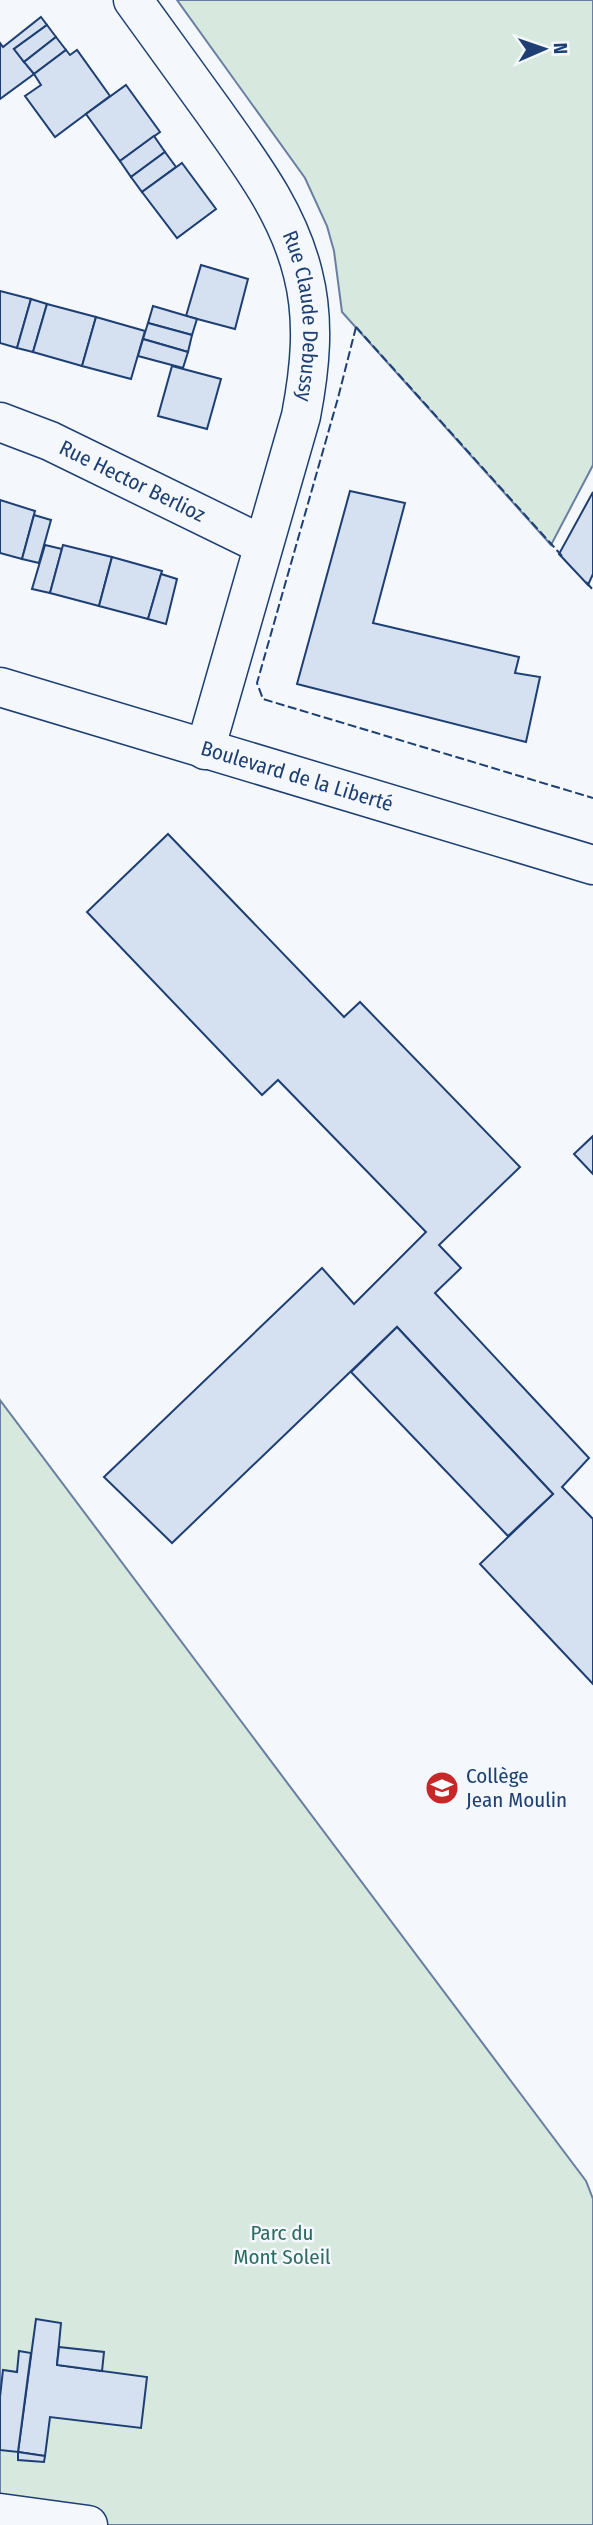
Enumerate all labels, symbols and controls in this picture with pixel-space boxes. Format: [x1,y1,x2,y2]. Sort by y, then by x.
north arrow [509,14,579,84]
text: N [549,42,572,55]
street label: Rue Claude Debussy [277,227,323,404]
street label: Rue Hector Berlioz [55,435,209,528]
street label: Boulevard de la Liberté [198,735,396,817]
place label: Collège Jean Moulin [466,1763,567,1813]
school or university icon: Collège Jean Moulin [423,1769,461,1807]
park label: Parc du Mont Soleil [234,2220,331,2270]

